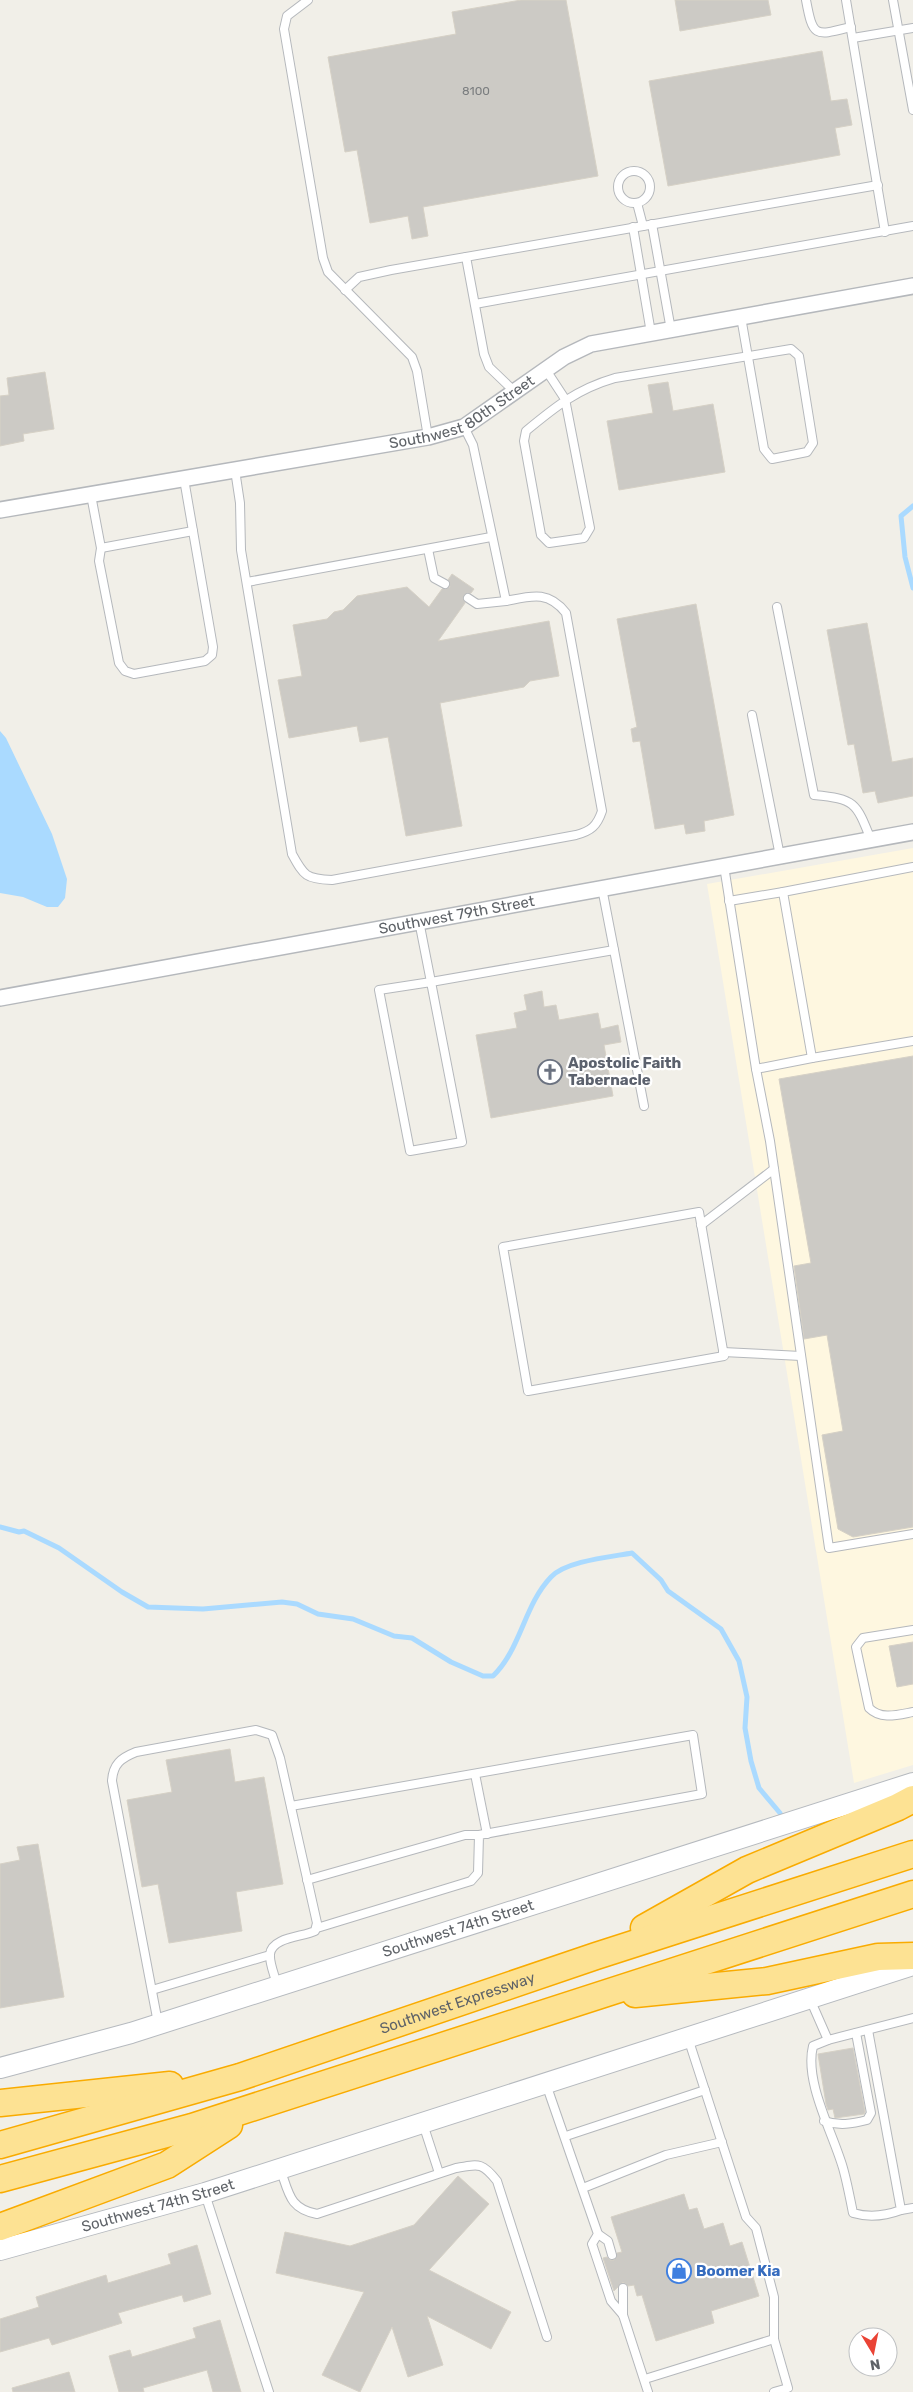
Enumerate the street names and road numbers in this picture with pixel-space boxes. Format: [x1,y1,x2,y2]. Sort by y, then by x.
street label: Southwest 80th Street [388,372,538,453]
street label: Southwest 79th Street [377,892,536,938]
street label: Southwest 74th Street [380,1896,536,1961]
street label: Southwest Expressway [377,1968,537,2038]
street label: Southwest 74th Street [79,2175,237,2236]

